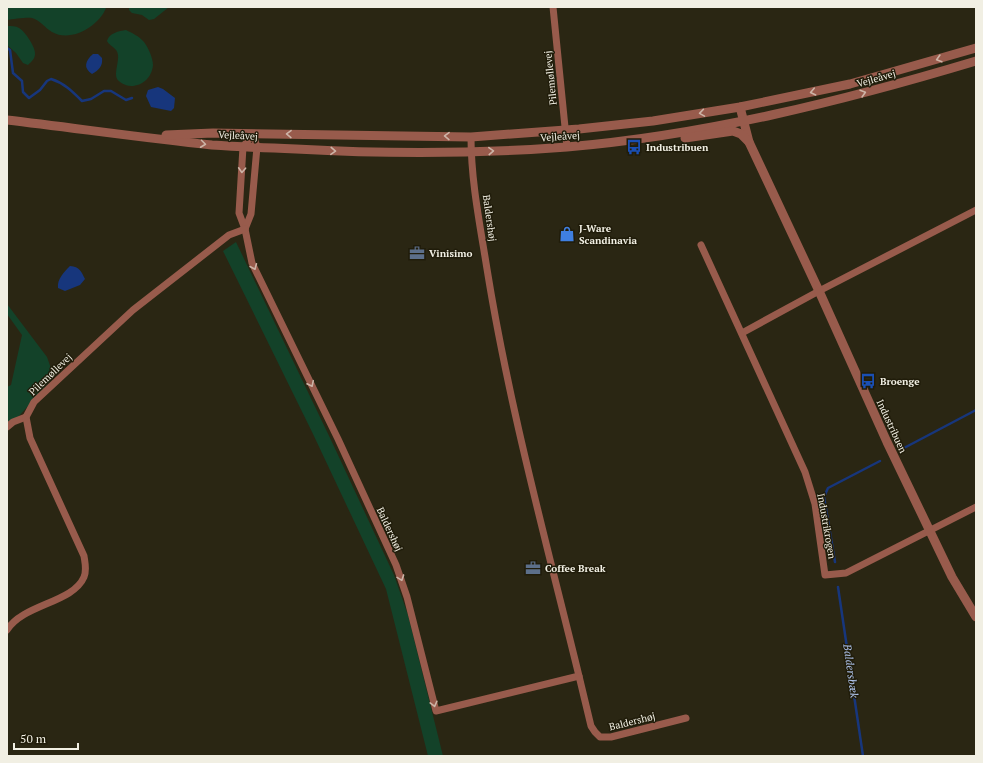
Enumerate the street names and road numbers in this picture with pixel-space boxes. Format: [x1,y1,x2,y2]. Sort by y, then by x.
street label: Pilemøllevej [541,50,560,106]
street label: Vejleåvej [855,67,897,90]
street label: Vejleåvej [218,128,258,143]
street label: Vejleåvej [540,129,580,144]
street label: Baldershøj [480,194,499,242]
street label: Pilemøllevej [26,351,75,398]
street label: Industribuen [873,397,910,455]
street label: Industrikrogen [814,492,839,560]
street label: Baldershøj [374,505,405,553]
street label: Baldershøj [608,709,657,734]

